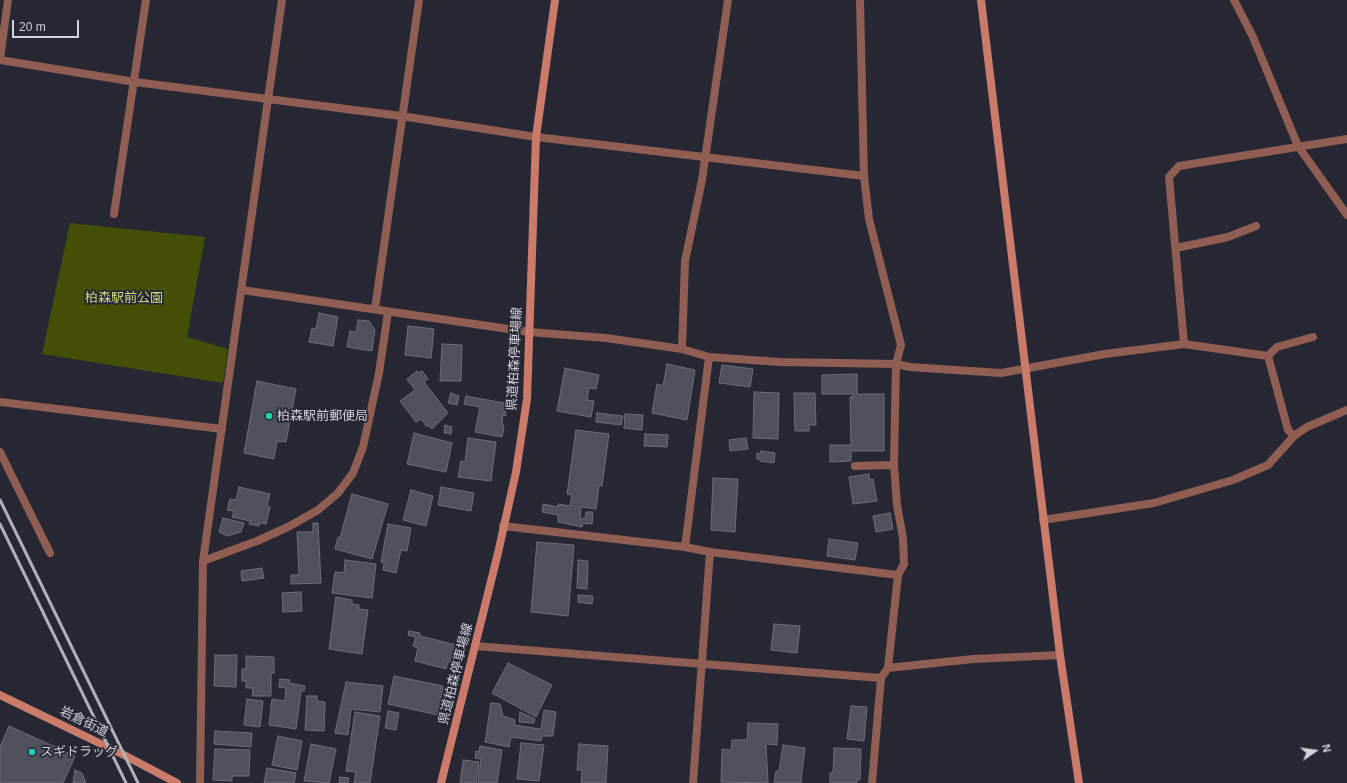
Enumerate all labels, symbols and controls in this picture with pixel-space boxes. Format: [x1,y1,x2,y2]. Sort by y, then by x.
scale bar [14,12,81,38]
text: 20 m [19,20,46,34]
park label: 柏森駅前公園 [85,290,163,306]
street label: 県道柏森停車場線 [504,307,526,411]
place label: 柏森駅前郵便局 [277,408,368,424]
marker: 柏森駅前郵便局 [264,411,274,421]
street label: 県道柏森停車場線 [436,622,476,726]
street label: 岩倉街道 [57,704,111,740]
north arrow [1295,731,1335,771]
text: N [1320,743,1333,754]
place label: スギドラッグ [40,744,118,760]
marker: スギドラッグ [27,747,37,757]

